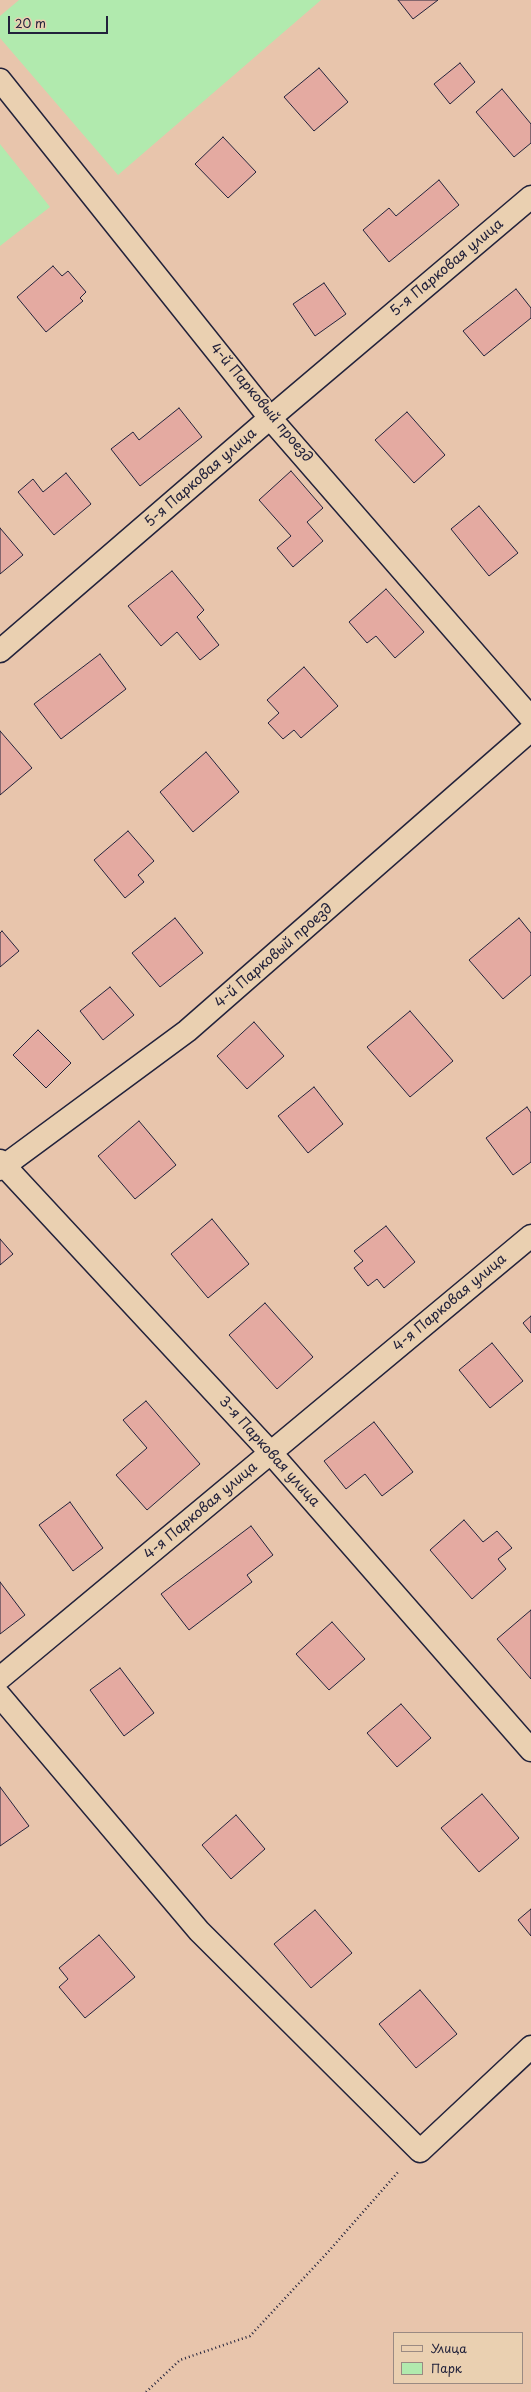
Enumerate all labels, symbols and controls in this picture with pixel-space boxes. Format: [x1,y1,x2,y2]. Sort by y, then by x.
scale bar [10,8,110,34]
text: 20 m [15,14,46,32]
street label: 5-я Парковая улица [387,216,507,320]
street label: 4-й Парковый проезд [206,340,316,466]
street label: 5-я Парковая улица [142,425,260,531]
street label: 4-й Парковый проезд [212,900,336,1012]
street label: 4-я Парковая улица [390,1251,510,1355]
street label: 3-я Парковая улица [215,1393,323,1511]
street label: 4-я Парковая улица [141,1459,261,1563]
legend [393,2332,523,2384]
text: Улица [431,2339,467,2357]
text: Парк [431,2359,462,2377]

